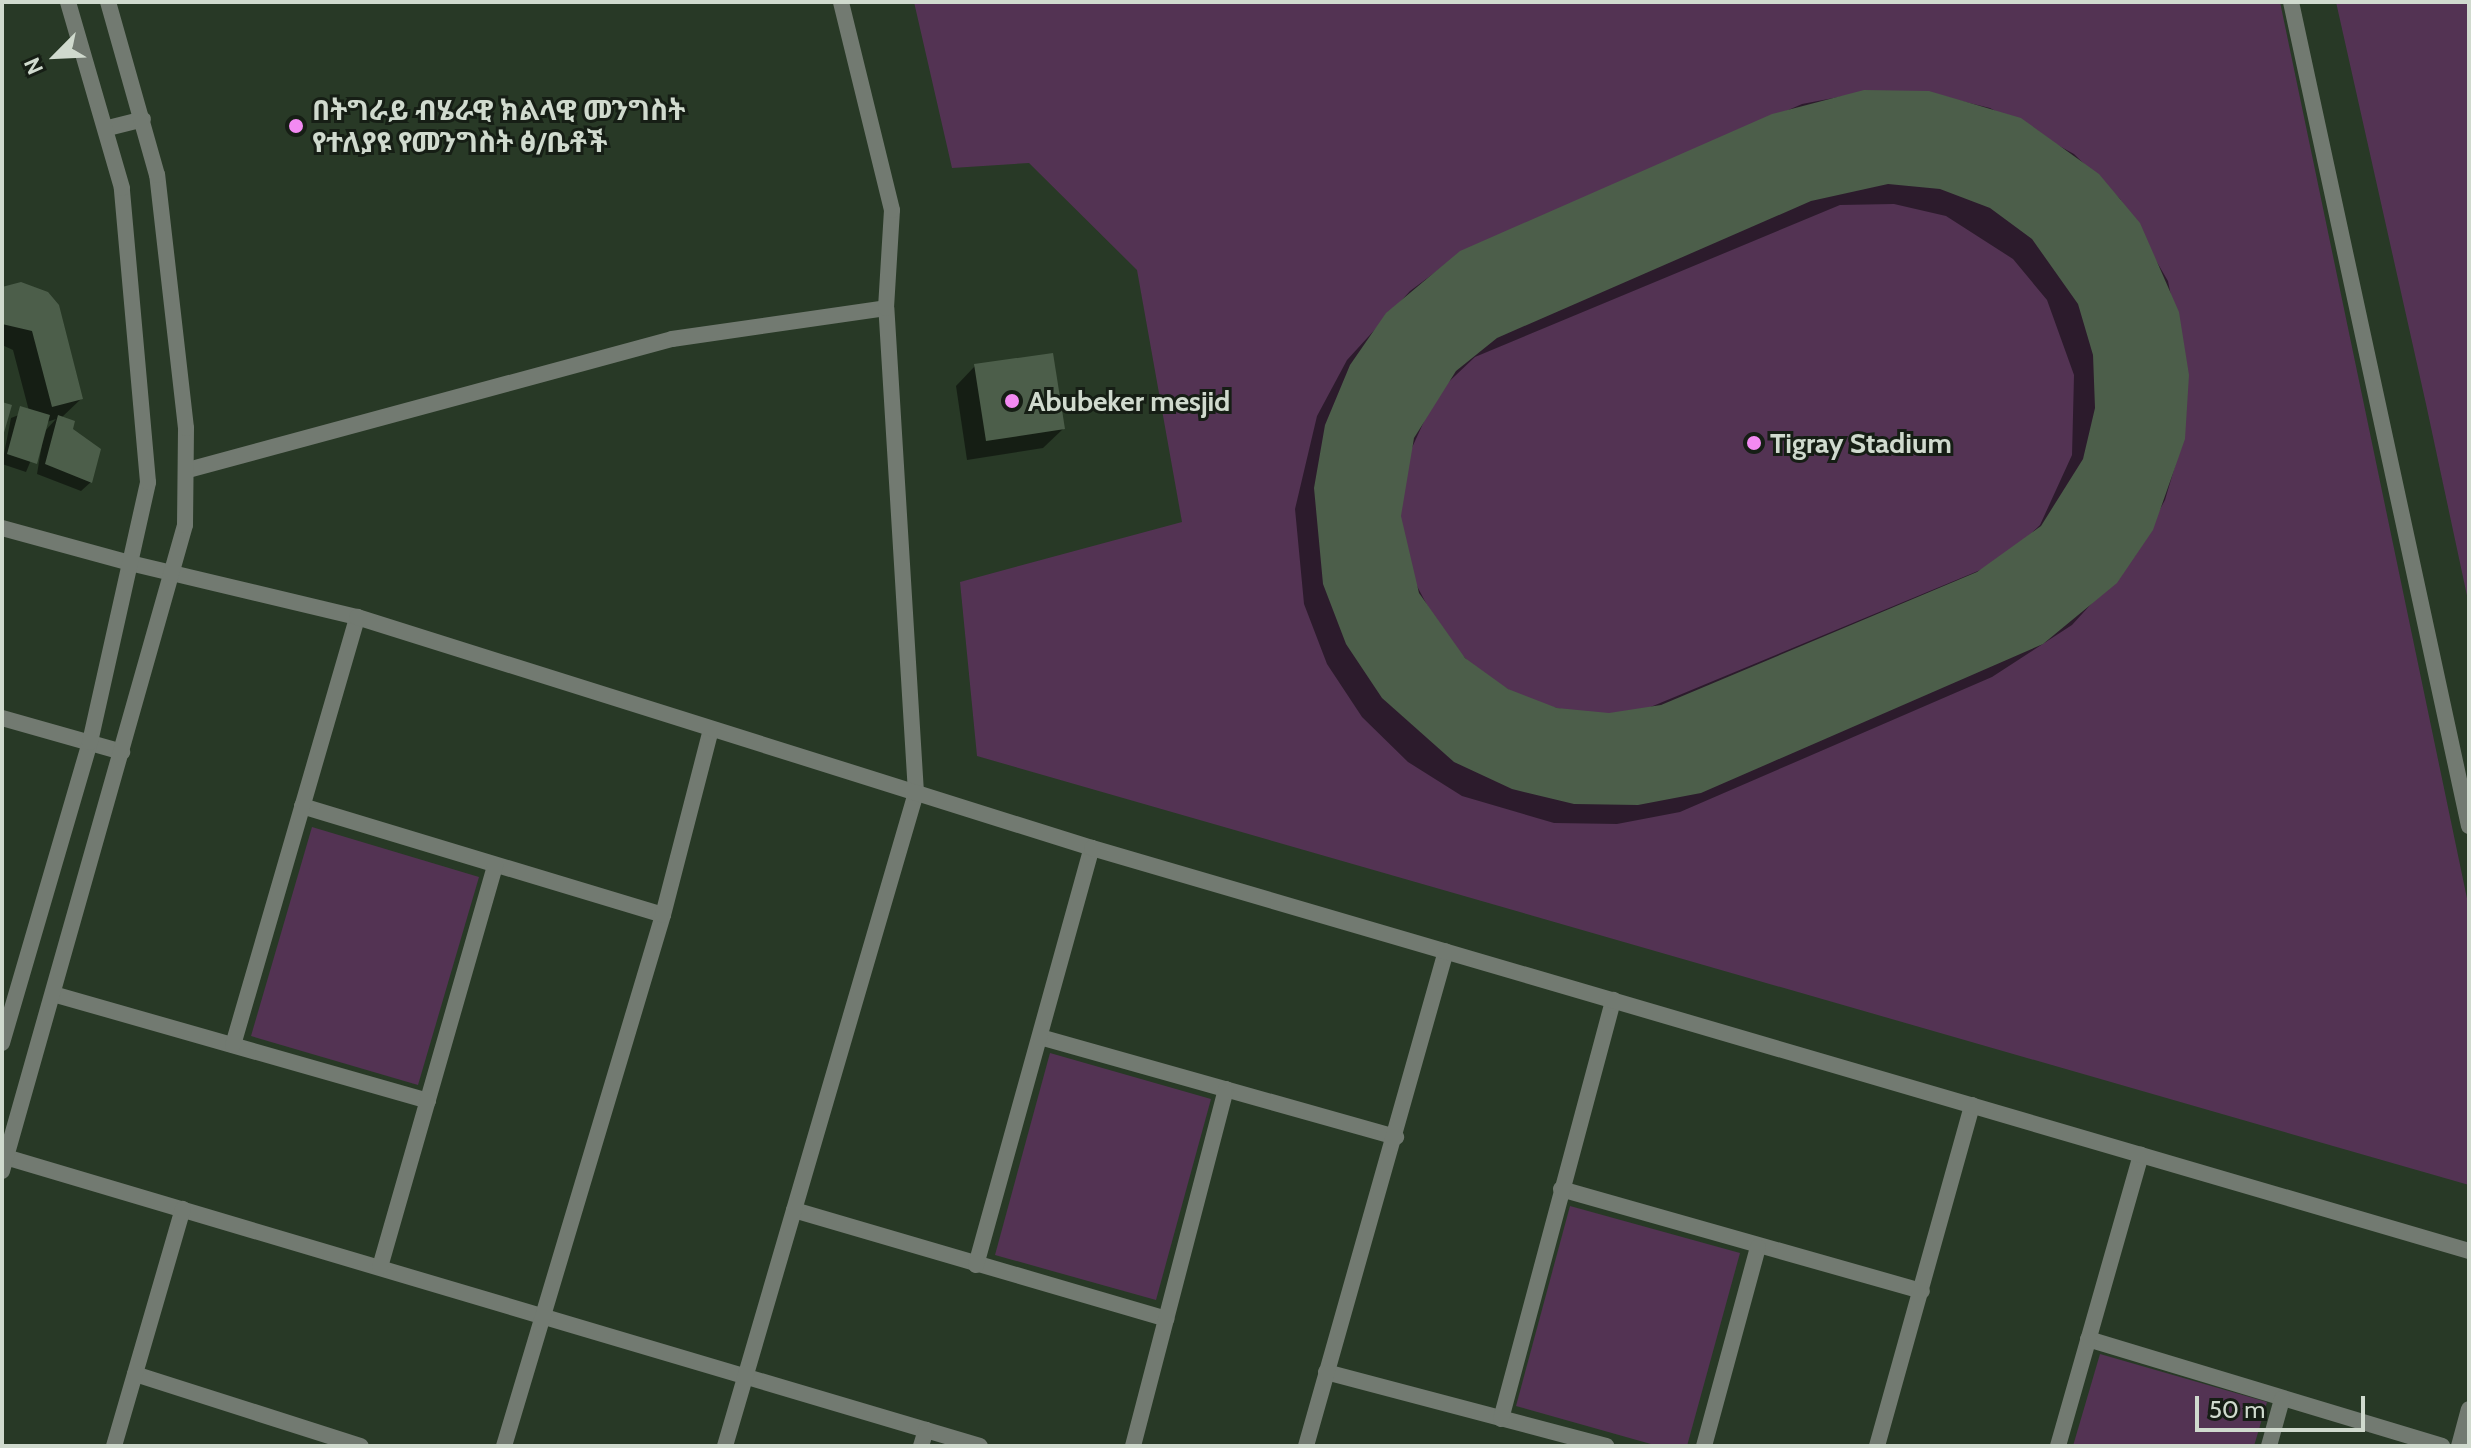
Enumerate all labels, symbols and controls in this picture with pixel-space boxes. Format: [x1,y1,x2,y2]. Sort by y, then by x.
north arrow [16,16,96,96]
text: N [18,53,49,79]
place label: በትግራይ ብሄራዊ ክልላዊ መንግስት የተለያዩ የመንግስት ፅ/ቤቶች [312,93,685,159]
marker: በትግራይ ብሄራዊ ክልላዊ መንግስት የተለያዩ የመንግስት ፅ/ቤቶች [287,117,305,135]
place label: Abubeker mesjid [1028,384,1230,418]
marker: Abubeker mesjid [1003,392,1021,410]
place label: Tigray Stadium [1770,426,1952,460]
marker: Tigray Stadium [1745,434,1763,452]
scale bar [2199,1380,2369,1430]
text: 50 m [2209,1395,2265,1424]

